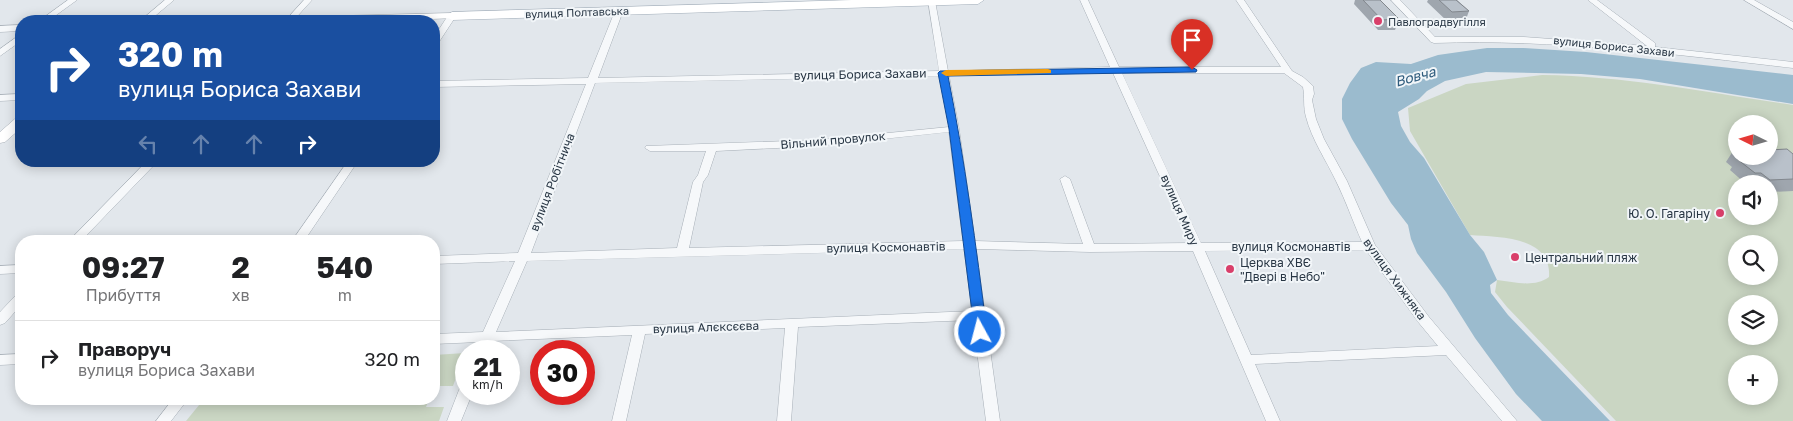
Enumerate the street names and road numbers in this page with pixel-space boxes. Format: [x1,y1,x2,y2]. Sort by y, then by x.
street label: вулиця Полтавська [525,4,629,20]
street label: вулиця Бориса Захави [1553,33,1675,59]
street label: вулиця Бориса Захави [793,65,927,83]
street label: Вільний провулок [780,128,886,152]
street label: вулиця Робітнича [526,131,578,233]
street label: вулиця Миру [1158,172,1202,248]
street label: вулиця Хижняка [1360,235,1430,323]
street label: вулиця Космонавтів [826,238,946,256]
street label: вулиця Космонавтів [1231,239,1351,254]
street label: вулиця Алєксєєва [653,318,759,336]

